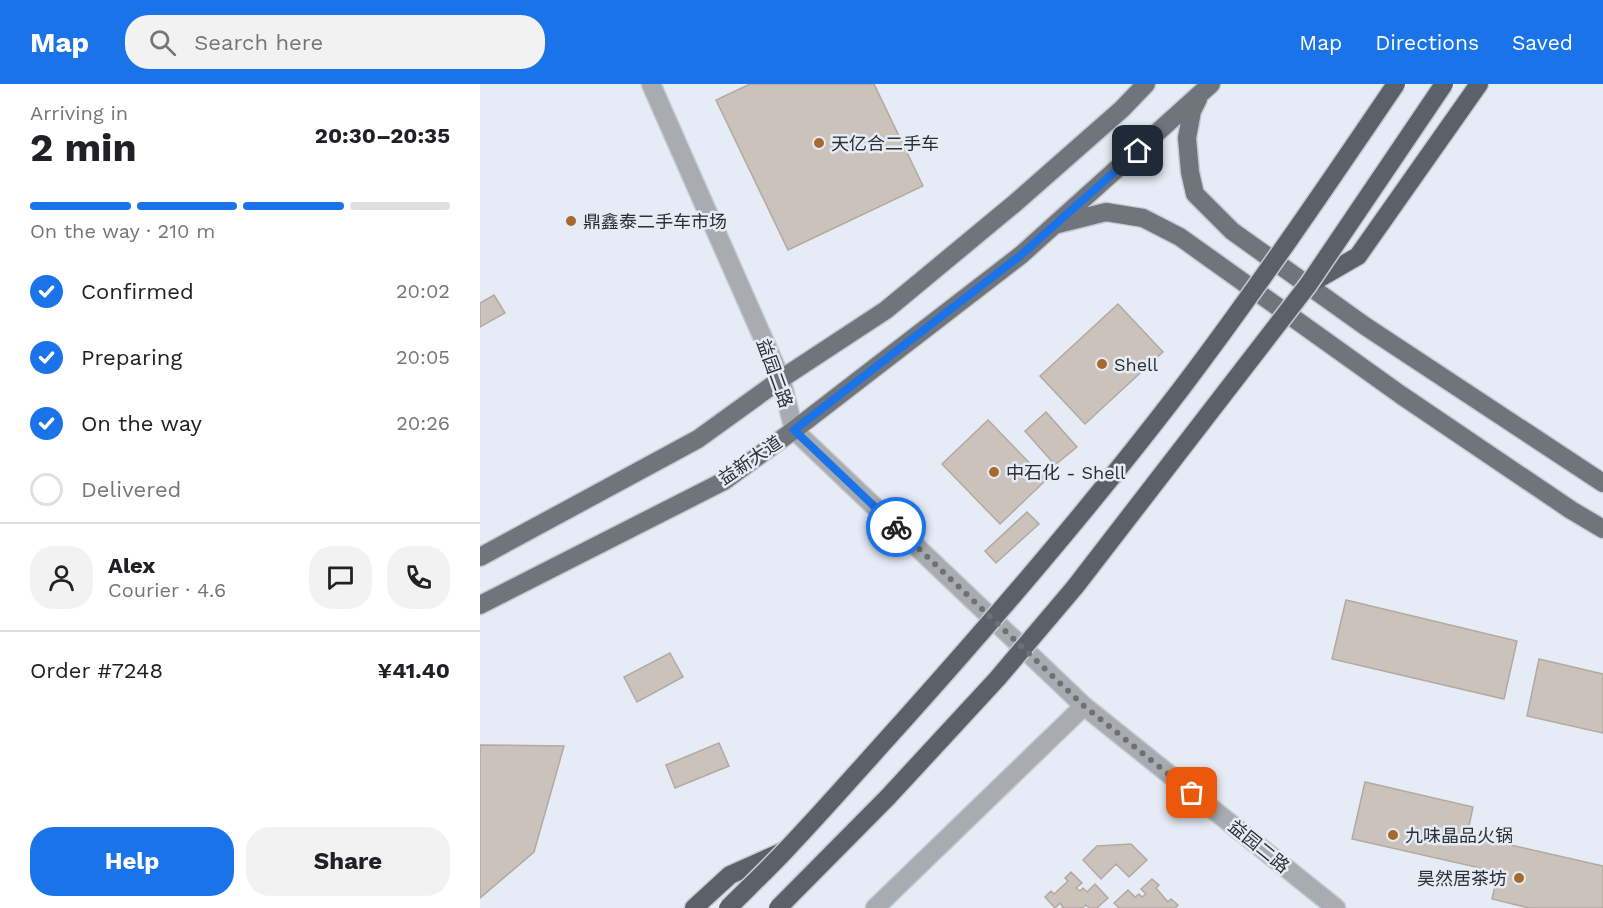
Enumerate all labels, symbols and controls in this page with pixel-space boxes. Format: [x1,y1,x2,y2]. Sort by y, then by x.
search box [125,15,545,69]
text: Map [30,26,89,59]
icon: search [146,26,179,59]
text: Search here [194,30,323,55]
text: Map [1299,30,1342,55]
text: Directions [1375,30,1479,55]
text: Saved [1512,30,1573,55]
text: Arriving in [30,101,128,125]
text: 20:30–20:35 [315,123,450,148]
text: 2 min [30,125,137,170]
pin [1112,125,1163,176]
place label: 天亿合二手车 [831,133,939,154]
icon: home [1121,134,1154,167]
marker: 天亿合二手车 [812,136,826,150]
place label: 鼎鑫泰二手车市场 [583,211,727,232]
marker: 鼎鑫泰二手车市场 [564,214,578,228]
text: On the way · 210 m [30,219,215,243]
icon: check [30,275,63,308]
text: Confirmed [81,279,194,304]
text: 20:02 [396,279,450,303]
street label: 益园二路 [753,336,797,410]
icon: check [30,341,63,374]
text: Preparing [81,345,182,370]
text: 20:05 [396,345,450,369]
place label: Shell [1114,354,1159,375]
marker: Shell [1095,357,1109,371]
icon: check [30,407,63,440]
text: On the way [81,411,202,436]
text: 20:26 [396,411,450,435]
street label: 益新大道 [714,431,786,489]
place label: 中石化 - Shell [1006,462,1126,483]
marker: 中石化 - Shell [987,465,1001,479]
text: Delivered [81,477,181,502]
courier [866,497,926,557]
icon: bike [880,511,913,544]
button: person [30,546,93,609]
button: chat [309,546,372,609]
button: phone [387,546,450,609]
text: Alex [108,553,155,578]
text: Courier · 4.6 [108,578,226,602]
text: Order #7248 [30,658,163,683]
text: ¥41.40 [378,658,450,683]
pin [1166,767,1217,818]
icon: bag [1175,776,1208,809]
street label: 益园二路 [1224,815,1294,877]
place label: 九味晶品火锅 [1405,825,1513,846]
button: Help [30,827,234,896]
button: Share [246,827,450,896]
marker: 九味晶品火锅 [1386,828,1400,842]
place label: 昊然居茶坊 [1417,868,1507,889]
marker: 昊然居茶坊 [1512,871,1526,885]

